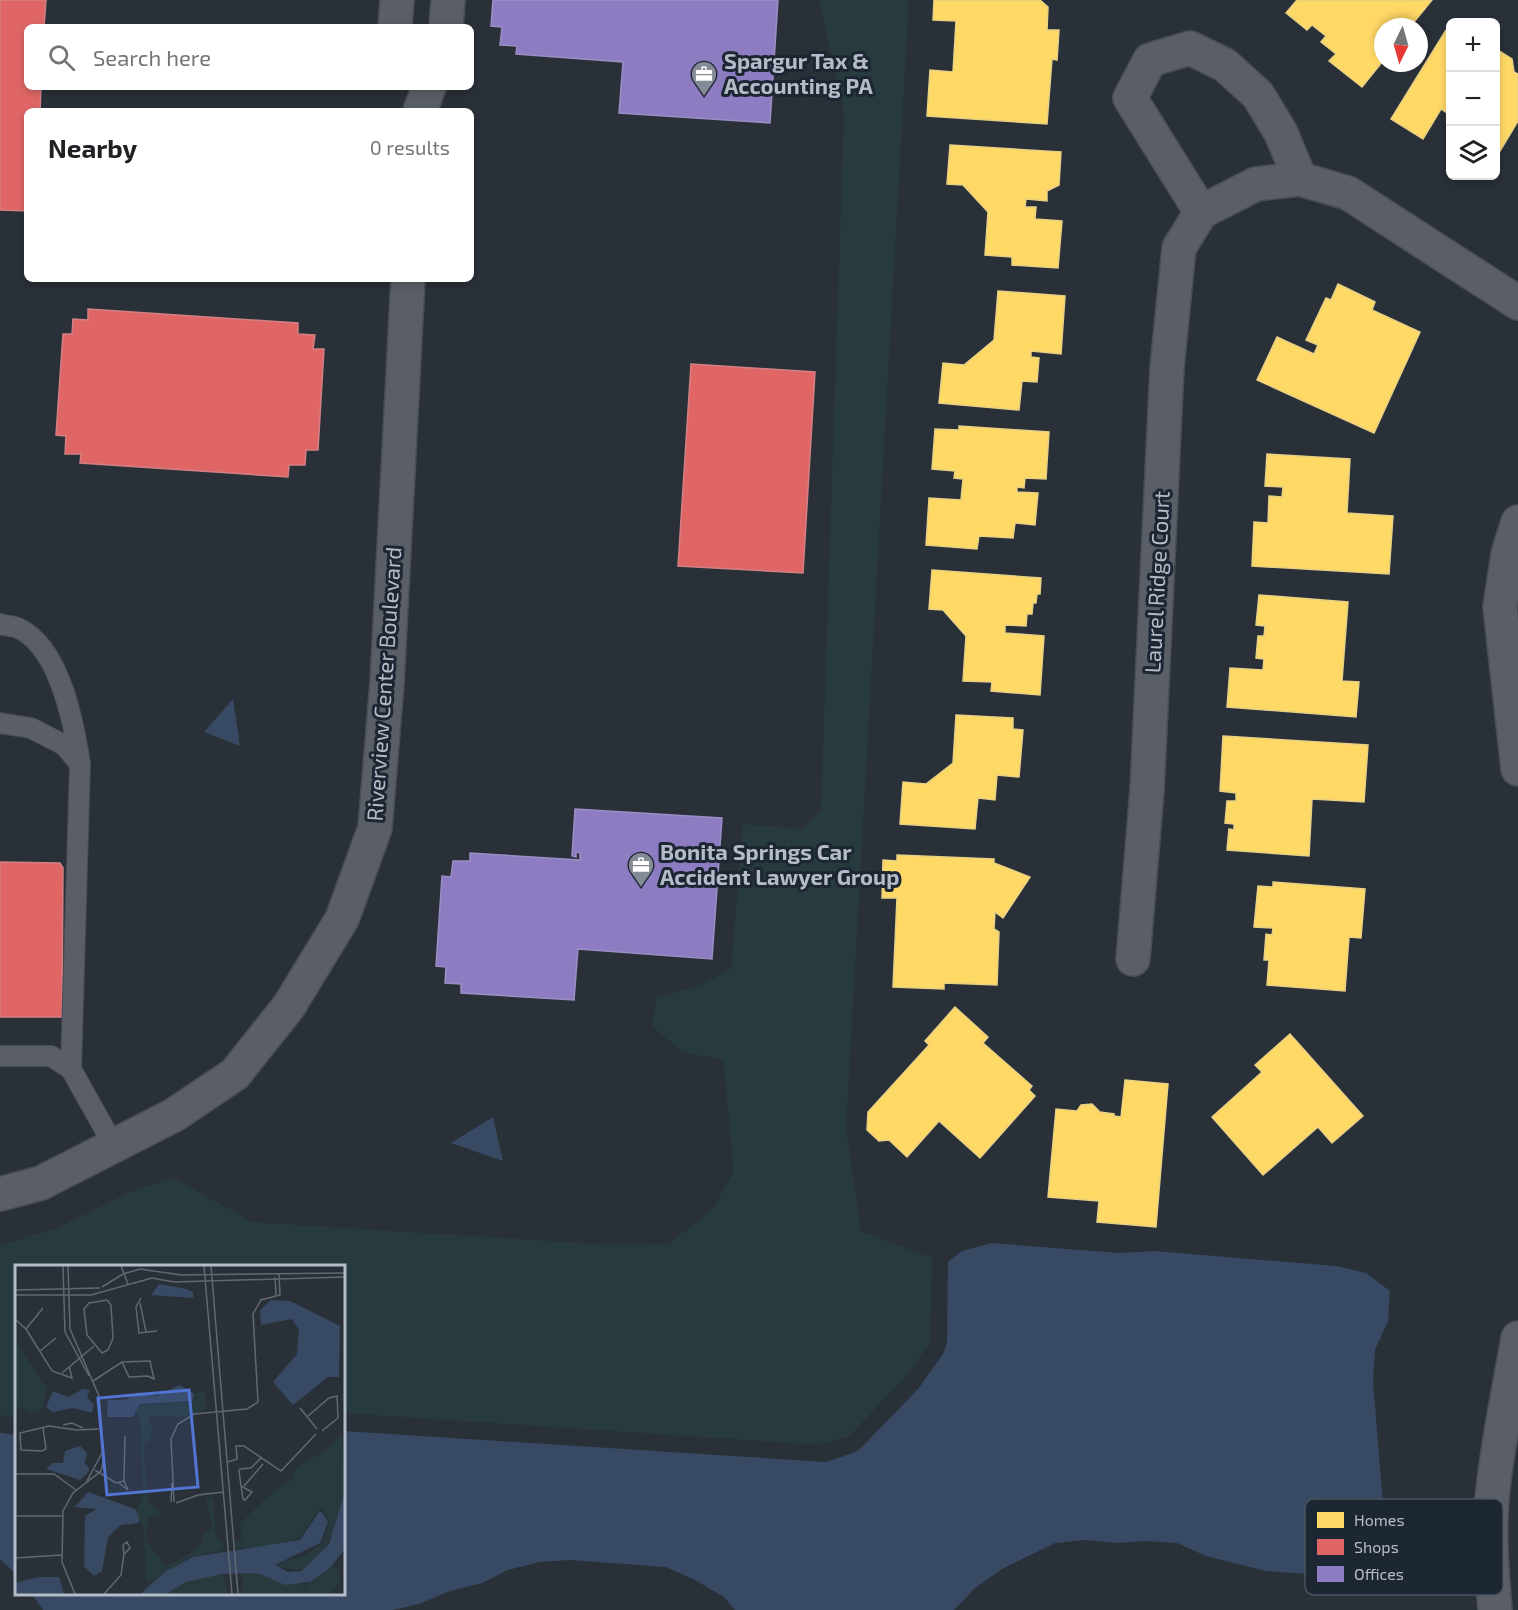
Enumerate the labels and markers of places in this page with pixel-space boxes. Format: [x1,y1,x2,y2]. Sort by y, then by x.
place label: Spargur Tax & Accounting PA [724,47,873,98]
office icon: Spargur Tax & Accounting PA [689,59,719,97]
place label: Bonita Springs Car Accident Lawyer Group [660,838,899,890]
office icon: Bonita Springs Car Accident Lawyer Group [626,850,656,888]

